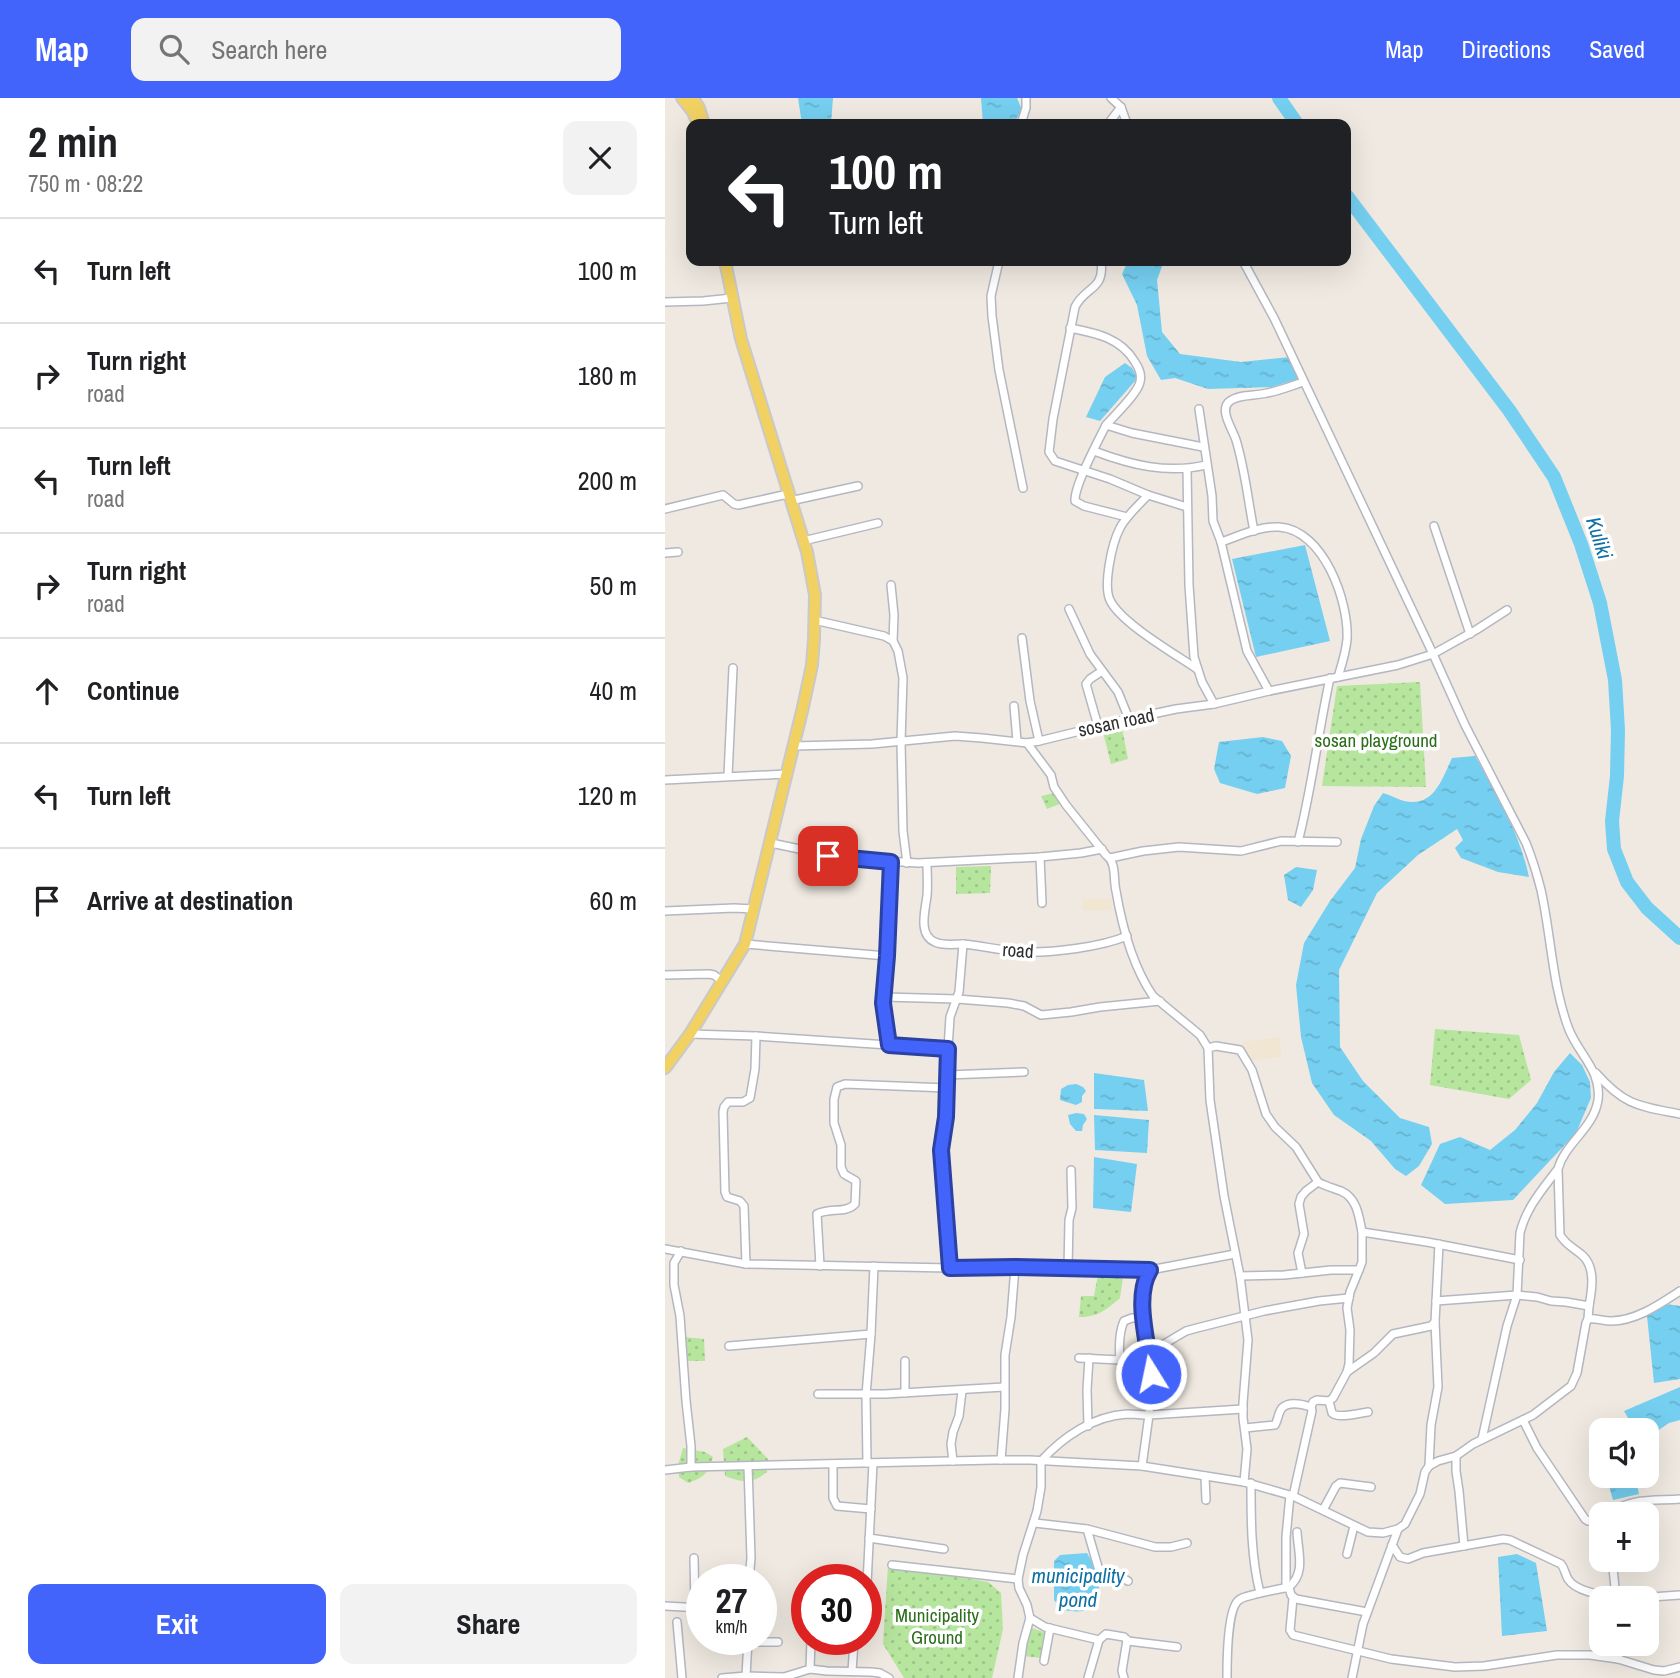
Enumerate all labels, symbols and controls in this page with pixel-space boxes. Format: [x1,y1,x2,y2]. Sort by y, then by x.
search box [131,18,621,81]
text: Map [35,27,89,71]
icon: search [155,30,193,68]
text: Search here [211,32,327,67]
text: Map [1385,33,1423,65]
text: Directions [1461,33,1551,65]
text: Saved [1589,33,1645,65]
text: 2 min [28,114,118,170]
button: close [563,121,637,195]
text: 100 m [829,138,943,204]
icon: left [714,147,805,238]
text: 750 m · 08:22 [28,168,143,199]
text: Turn left [829,201,923,244]
icon: left [28,252,66,290]
text: Turn left [87,253,171,288]
text: 100 m [578,253,637,288]
text: Turn right [87,343,186,378]
icon: right [28,357,66,395]
text: 180 m [578,358,637,393]
text: road [87,378,125,409]
text: Turn left [87,448,171,483]
icon: left [28,462,66,500]
text: 200 m [578,463,637,498]
text: road [87,483,125,514]
water label: Kuliki [1579,513,1620,563]
text: Turn right [87,553,186,588]
icon: right [28,567,66,605]
text: 50 m [590,568,637,603]
text: road [87,588,125,619]
icon: ahead [28,672,66,710]
text: Continue [87,673,179,708]
text: 40 m [590,673,637,708]
street label: sosan road [1076,701,1156,743]
park label: sosan playground [1315,727,1438,753]
icon: left [28,777,66,815]
text: Turn left [87,778,171,813]
text: 120 m [578,778,637,813]
pin [798,826,858,886]
icon: arrive [809,837,847,875]
icon: arrive [28,882,66,920]
text: Arrive at destination [87,883,293,918]
text: 60 m [590,883,637,918]
street label: road [1002,936,1034,964]
position arrow [1114,1337,1188,1411]
map controls [1589,1418,1659,1656]
button: sound [1589,1418,1659,1488]
button: + [1589,1502,1659,1572]
water label: municipality pond [1032,1561,1126,1614]
speed limit sign: 30 [791,1564,882,1655]
text: 27 [716,1577,747,1624]
button: Exit [28,1584,326,1664]
button: Share [340,1584,637,1664]
button: − [1589,1586,1659,1656]
park label: Municipality Ground [895,1602,979,1650]
text: km/h [716,1614,748,1639]

